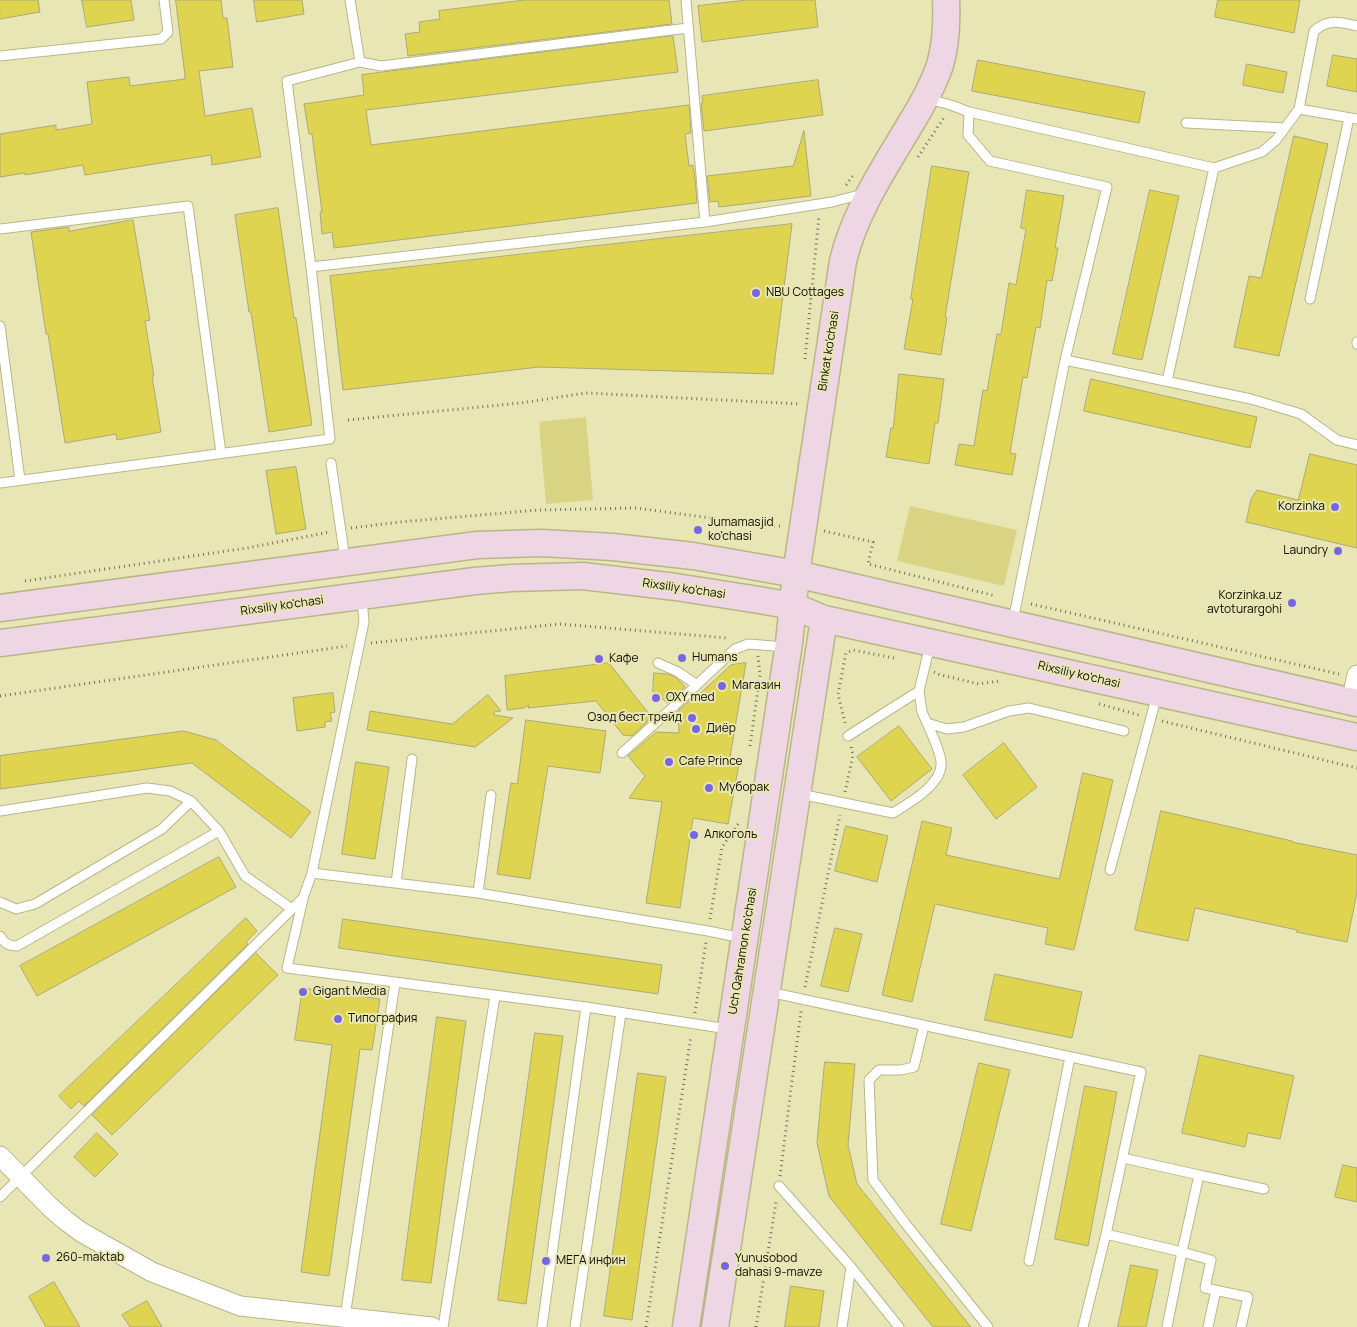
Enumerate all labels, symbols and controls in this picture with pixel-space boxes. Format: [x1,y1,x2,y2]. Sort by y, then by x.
place label: NBU Cottages [766,286,844,300]
marker: NBU Cottages [750,287,762,299]
street label: Binkat ko'chasi [816,310,842,392]
place label: Korzinka [1278,500,1325,514]
marker: Korzinka [1329,501,1341,513]
place label: Jumamasjid ko'chasi [708,516,774,544]
marker: Jumamasjid ko'chasi [692,524,704,536]
place label: Laundry [1283,544,1328,558]
marker: Laundry [1332,545,1344,557]
street label: Rixsiliy ko'chasi [641,576,727,602]
place label: Korzinka.uz avtoturargohi [1207,589,1282,617]
street label: Rixsiliy ko'chasi [239,593,325,619]
marker: Korzinka.uz avtoturargohi [1286,597,1298,609]
place label: Humans [692,651,738,665]
place label: Кафе [609,652,638,666]
marker: Humans [676,652,688,664]
marker: Кафе [593,653,605,665]
street label: Rixsiliy ko'chasi [1036,659,1122,691]
place label: Магазин [732,679,781,693]
marker: Магазин [716,680,728,692]
place label: OXY med [666,691,715,705]
marker: OXY med [650,692,662,704]
place label: Озод бест трейд [588,711,682,725]
marker: Озод бест трейд [686,712,698,724]
place label: Диёр [706,722,736,736]
marker: Диёр [690,723,702,735]
place label: Cafe Prince [679,755,743,769]
marker: Cafe Prince [663,756,675,768]
place label: Муборак [719,781,769,795]
marker: Муборак [703,782,715,794]
place label: Алкоголь [704,828,757,842]
marker: Алкоголь [688,829,700,841]
street label: Uch Qahramon ko'chasi [726,886,760,1016]
place label: Gigant Media [313,985,386,999]
marker: Gigant Media [297,986,309,998]
place label: Типография [348,1012,417,1026]
marker: Типография [332,1013,344,1025]
place label: 260-maktab [56,1251,124,1265]
marker: 260-maktab [40,1252,52,1264]
place label: Yunusobod dahasi 9-mavze [735,1252,822,1280]
place label: МЕГА инфин [556,1254,626,1268]
marker: МЕГА инфин [540,1255,552,1267]
marker: Yunusobod dahasi 9-mavze [719,1260,731,1272]

